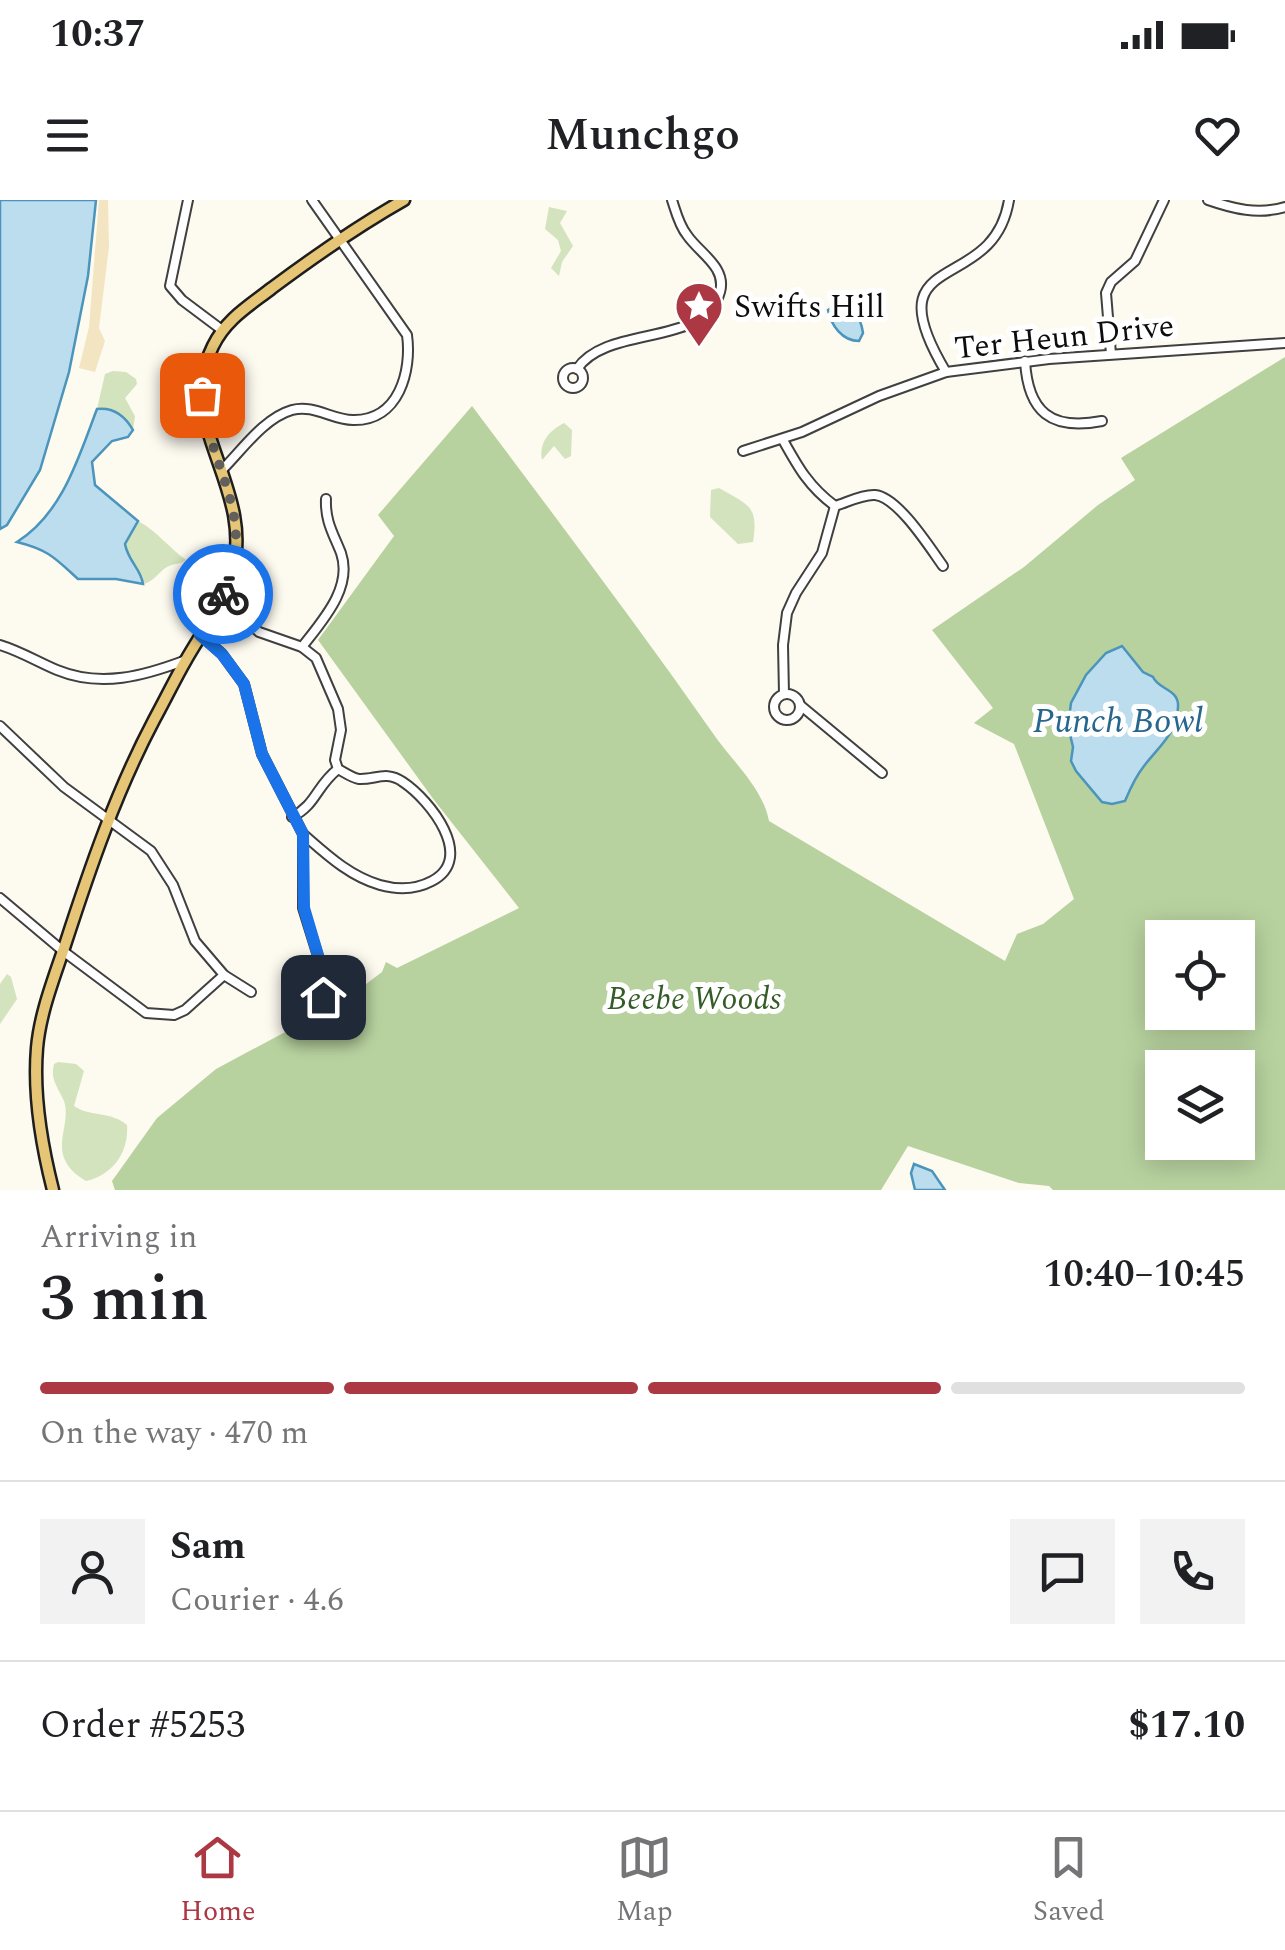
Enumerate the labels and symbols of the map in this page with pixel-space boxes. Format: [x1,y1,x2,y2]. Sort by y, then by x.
place icon: Swifts Hill [673,280,725,348]
place label: Swifts Hill [734,283,885,332]
street label: Ter Heun Drive [952,302,1176,373]
pin [160,353,245,438]
courier [173,544,273,644]
water label: Punch Bowl [1033,695,1203,748]
pin [281,955,366,1040]
park label: Beebe Woods [607,975,781,1024]

